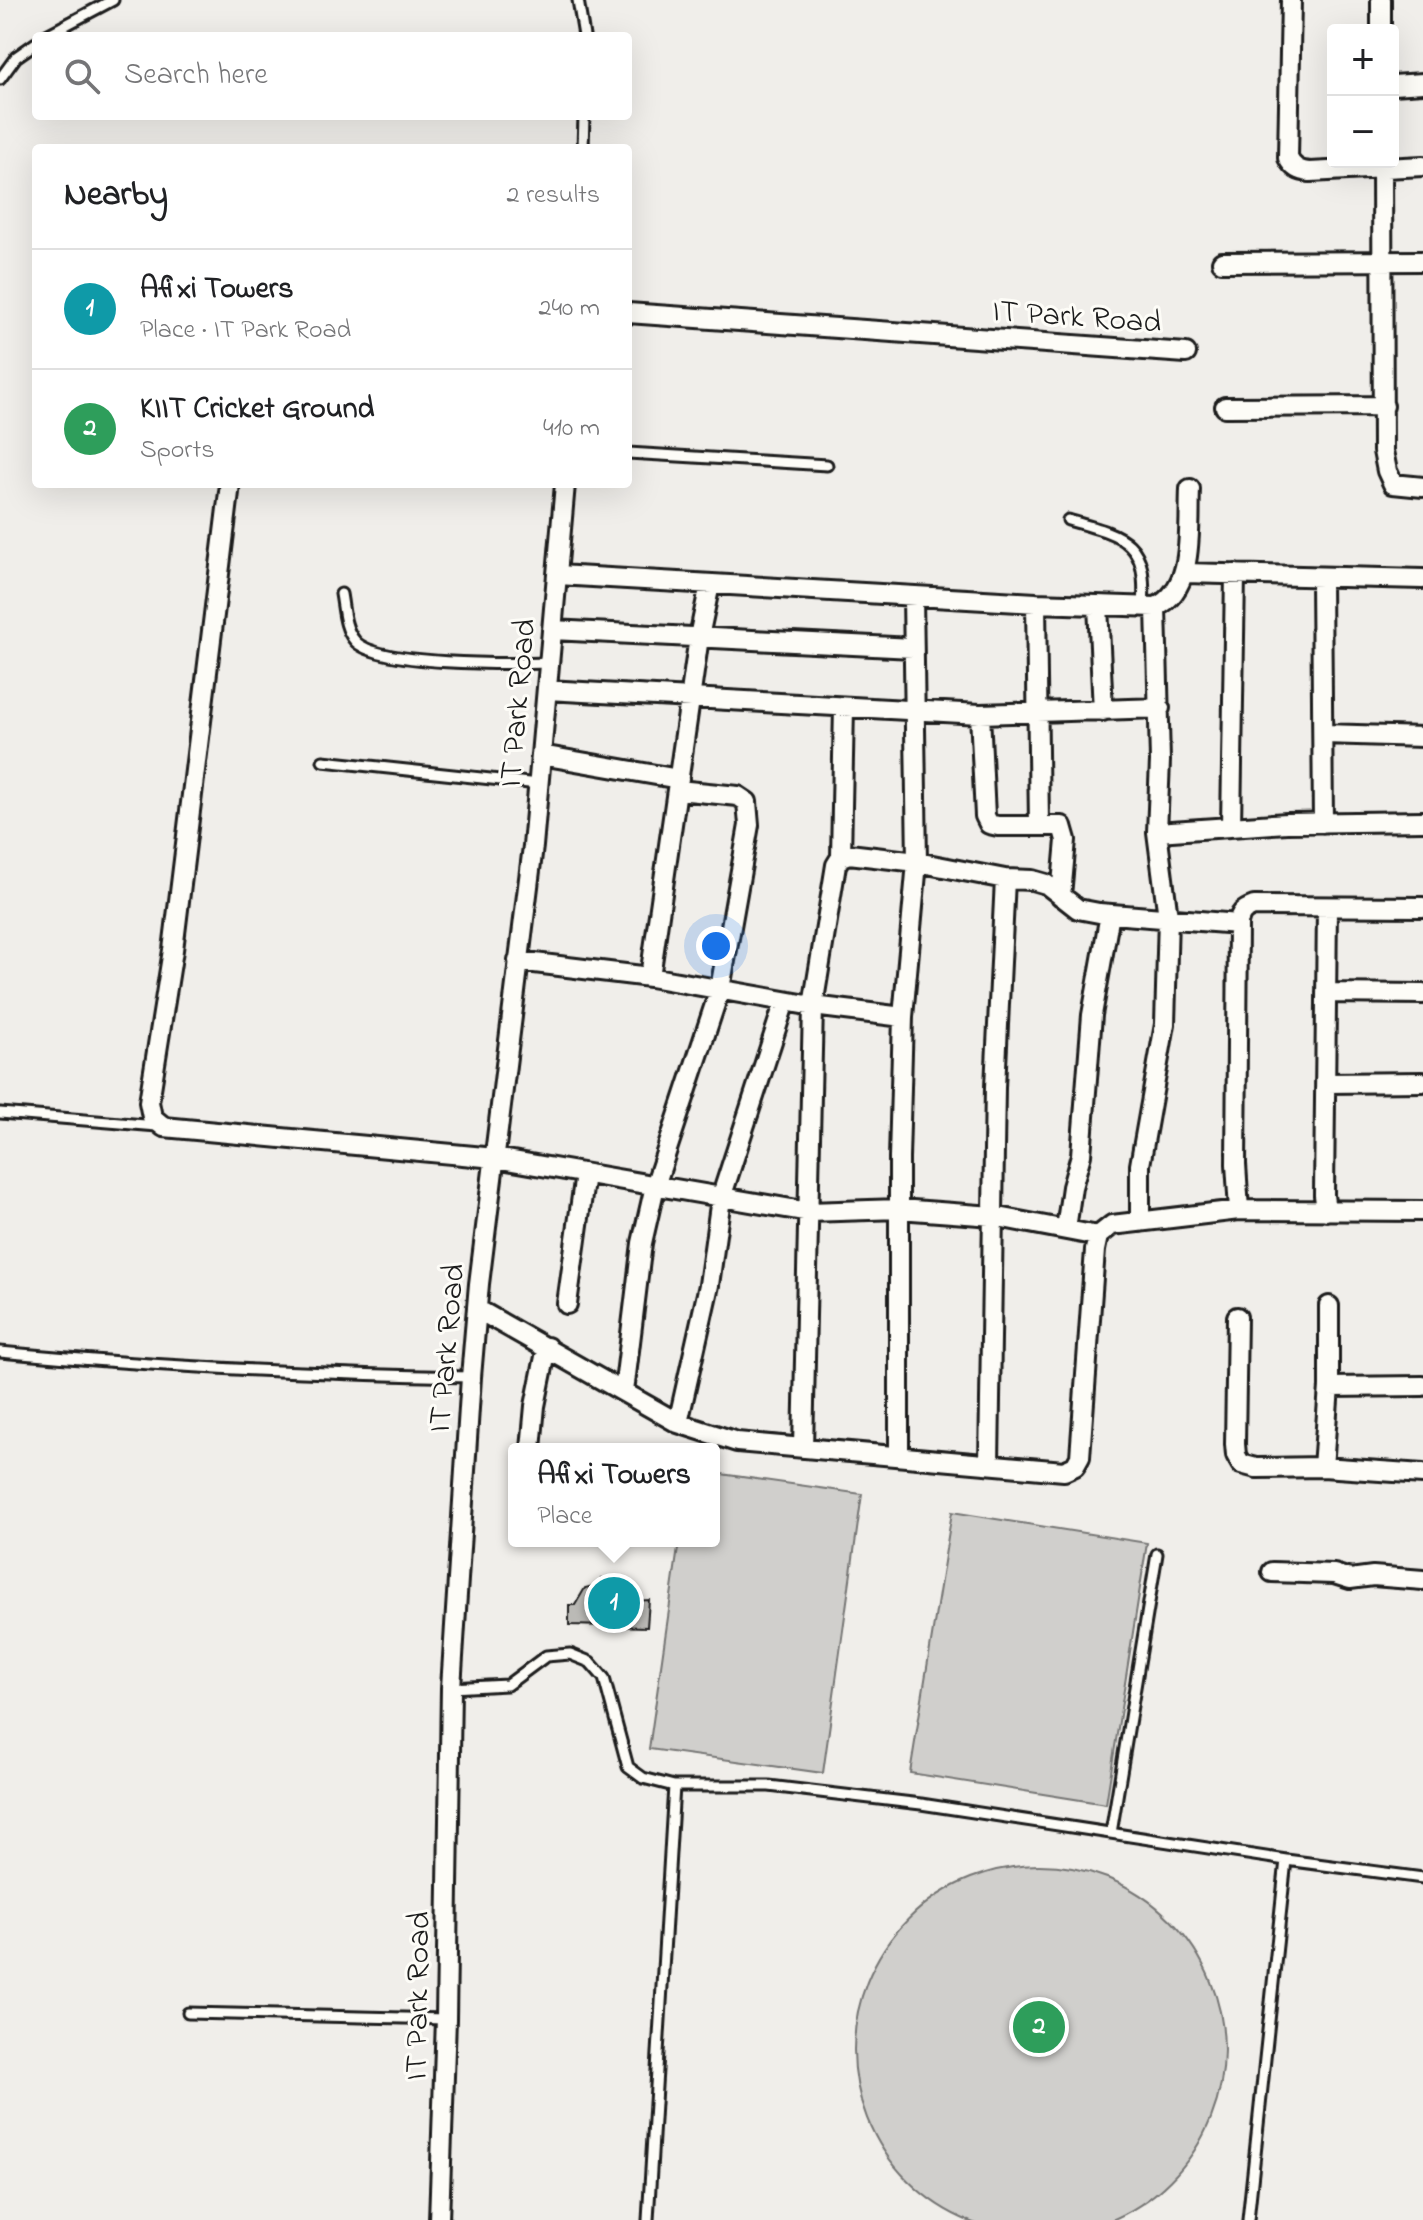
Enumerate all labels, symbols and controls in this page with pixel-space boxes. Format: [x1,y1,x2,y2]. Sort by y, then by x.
map controls [1327,24,1399,168]
button: + [1327,24,1399,96]
search box [32,32,632,120]
icon: search [60,54,104,98]
text: Search here [124,54,268,98]
button: − [1327,96,1399,168]
text: Nearby [64,171,168,221]
text: 2 results [507,177,600,215]
text: Afixi Towers [140,268,293,312]
street label: IT Park Road [991,289,1163,348]
text: 1 [86,290,94,328]
text: 240 m [538,290,600,328]
text: Place · IT Park Road [140,312,351,350]
text: KIIT Cricket Ground [140,388,374,432]
text: 2 [84,410,96,448]
text: 410 m [543,410,600,448]
text: Sports [140,432,214,470]
street label: IT Park Road [489,617,550,790]
your location [696,926,736,966]
street label: IT Park Road [418,1262,479,1435]
popup [508,1443,720,1547]
text: Afixi Towers [537,1454,691,1498]
text: Place [537,1498,592,1536]
pin: 1 [588,1573,640,1633]
street label: IT Park Road [395,1911,444,2081]
pin: 2 [1013,1997,1065,2057]

